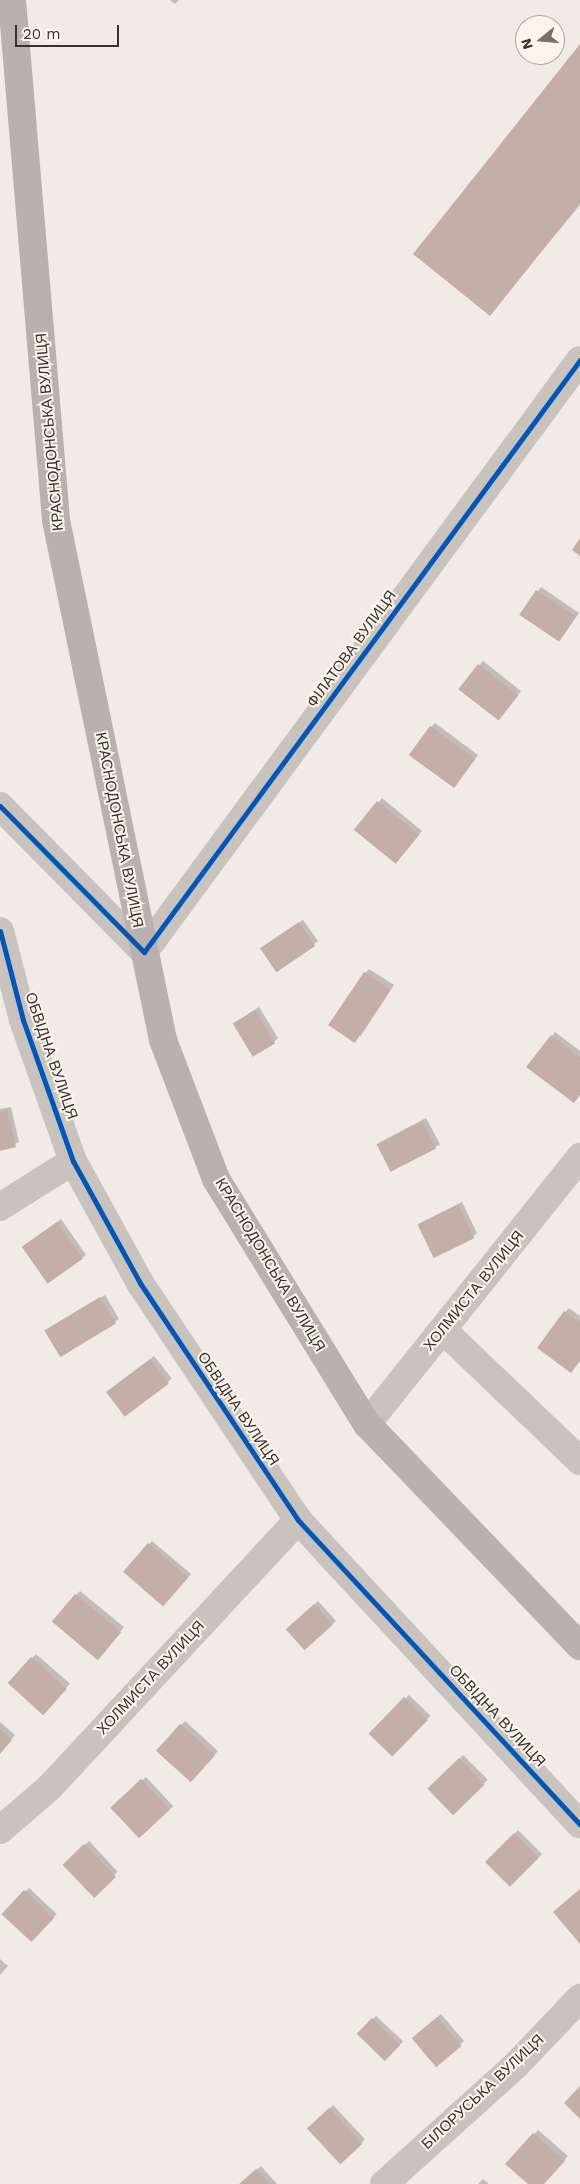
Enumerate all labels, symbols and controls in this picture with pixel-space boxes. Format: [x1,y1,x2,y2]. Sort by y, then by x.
scale bar [18,15,121,47]
north arrow [515,15,565,65]
text: 20 m [23,25,61,43]
text: N [517,37,536,51]
street label: КРАСНОДОНСЬКА ВУЛИЦЯ [32,332,68,532]
street label: ФІЛАТОВА ВУЛИЦЯ [304,587,400,711]
street label: КРАСНОДОНСЬКА ВУЛИЦЯ [91,731,147,929]
street label: ОБВІДНА ВУЛИЦЯ [21,990,81,1122]
street label: КРАСНОДОНСЬКА ВУЛИЦЯ [211,1175,329,1355]
street label: ХОЛМИСТА ВУЛИЦЯ [420,1227,528,1355]
street label: ОБВІДНА ВУЛИЦЯ [193,1349,283,1469]
street label: ХОЛМИСТА ВУЛИЦЯ [93,1617,209,1739]
street label: ОБВІДНА ВУЛИЦЯ [445,1661,549,1771]
street label: БІЛОРУСЬКА ВУЛИЦЯ [418,2031,548,2153]

